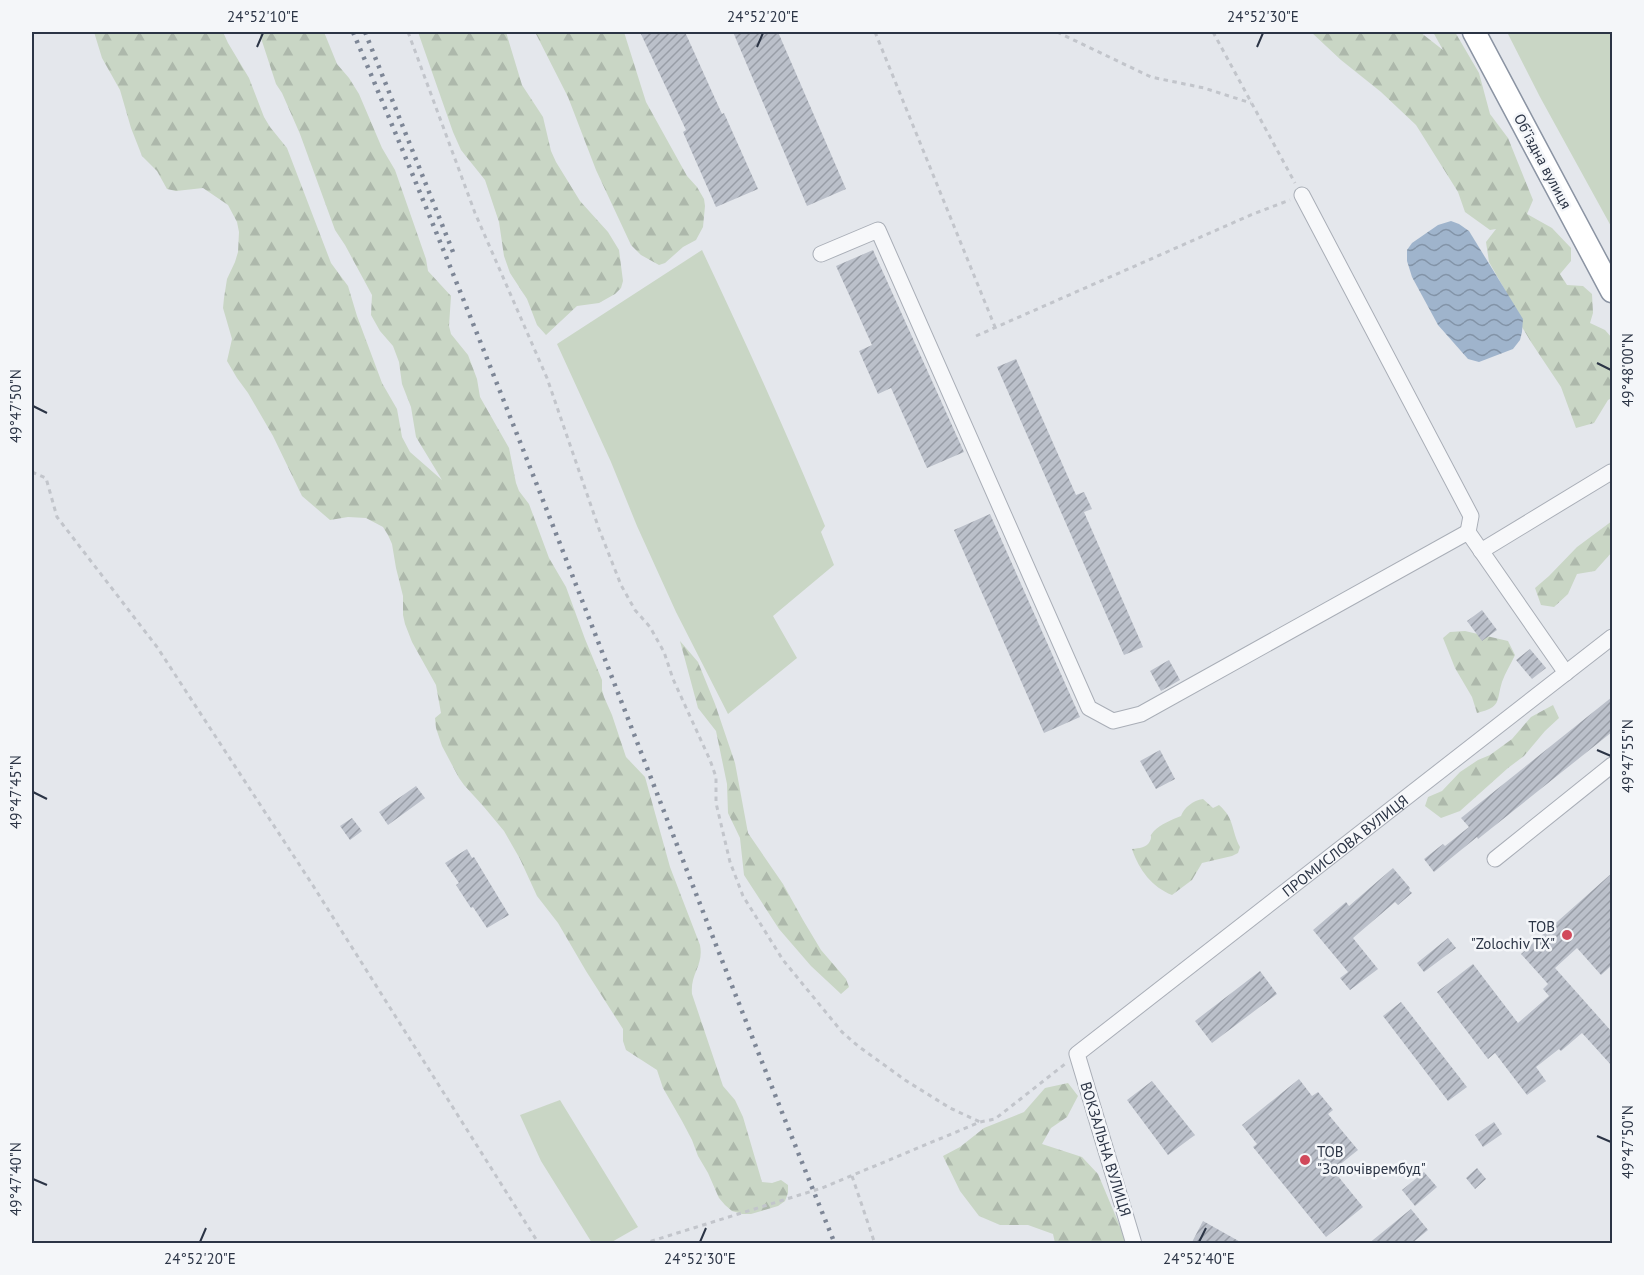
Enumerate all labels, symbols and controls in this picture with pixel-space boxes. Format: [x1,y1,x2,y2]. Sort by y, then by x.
text: 24°52'10"E [227,7,299,26]
text: 24°52'20"E [727,7,799,26]
text: 24°52'30"E [1227,7,1299,26]
street label: Обʼїздна вулиця [1510,110,1576,212]
text: 49°48'00"N [1618,333,1637,407]
text: 49°47'50"N [6,369,25,443]
text: 49°47'55"N [1618,719,1637,793]
text: 49°47'45"N [6,755,25,829]
street label: ПРОМИСЛОВА ВУЛИЦЯ [1278,790,1412,900]
place label: ТОВ "Zolochiv TX" [1471,917,1555,953]
marker: ТОВ "Zolochiv TX" [1560,928,1574,942]
street label: ВОКЗАЛЬНА ВУЛИЦЯ [1076,1079,1136,1219]
text: 49°47'50"N [1618,1105,1637,1179]
text: 49°47'40"N [6,1142,25,1216]
place label: ТОВ "Золочіврембуд" [1317,1142,1426,1178]
marker: ТОВ "Золочіврембуд" [1298,1153,1312,1167]
text: 24°52'20"E [164,1249,236,1268]
text: 24°52'30"E [664,1249,736,1268]
text: 24°52'40"E [1163,1249,1235,1268]

